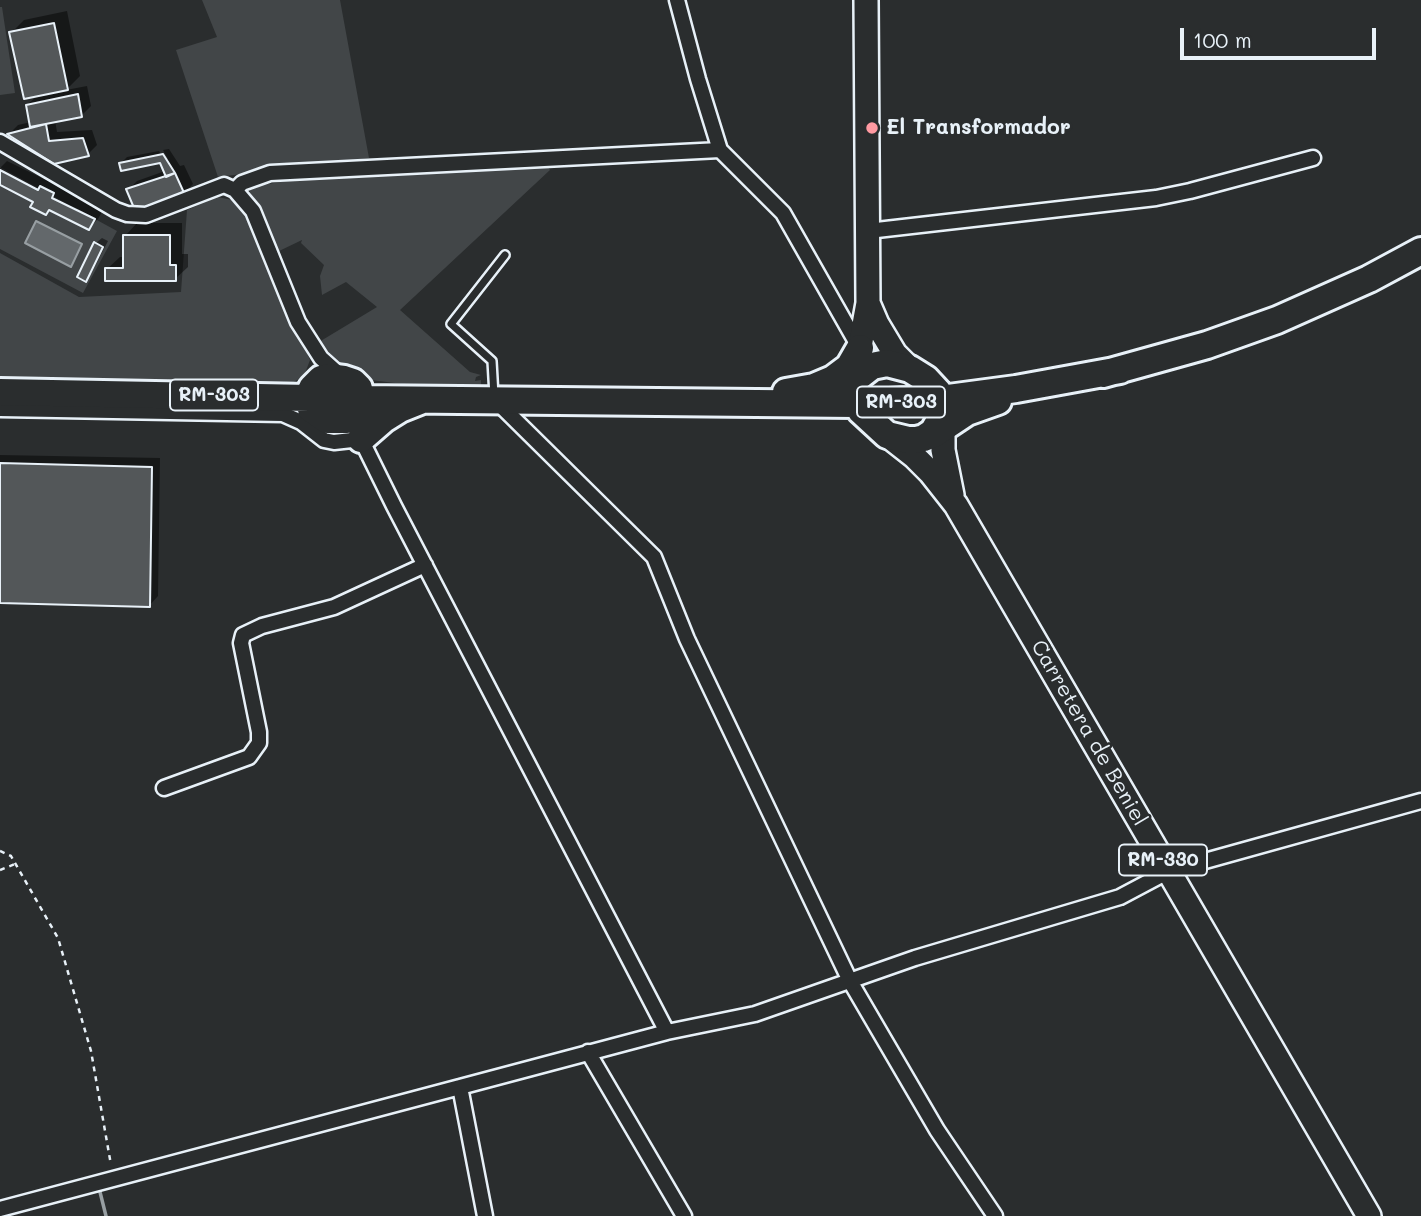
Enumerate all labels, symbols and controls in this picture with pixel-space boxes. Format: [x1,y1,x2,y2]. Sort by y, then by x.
scale bar [1183,14,1379,58]
text: 100 m [1193,26,1252,53]
place label: El Transformador [886,115,1071,141]
marker: El Transformador [864,120,880,136]
road number: RM-303 [170,380,258,410]
road number: RM-303 [857,386,945,418]
street label: Carretera de Beniel [1026,636,1152,830]
road number: RM-330 [1119,845,1207,876]

